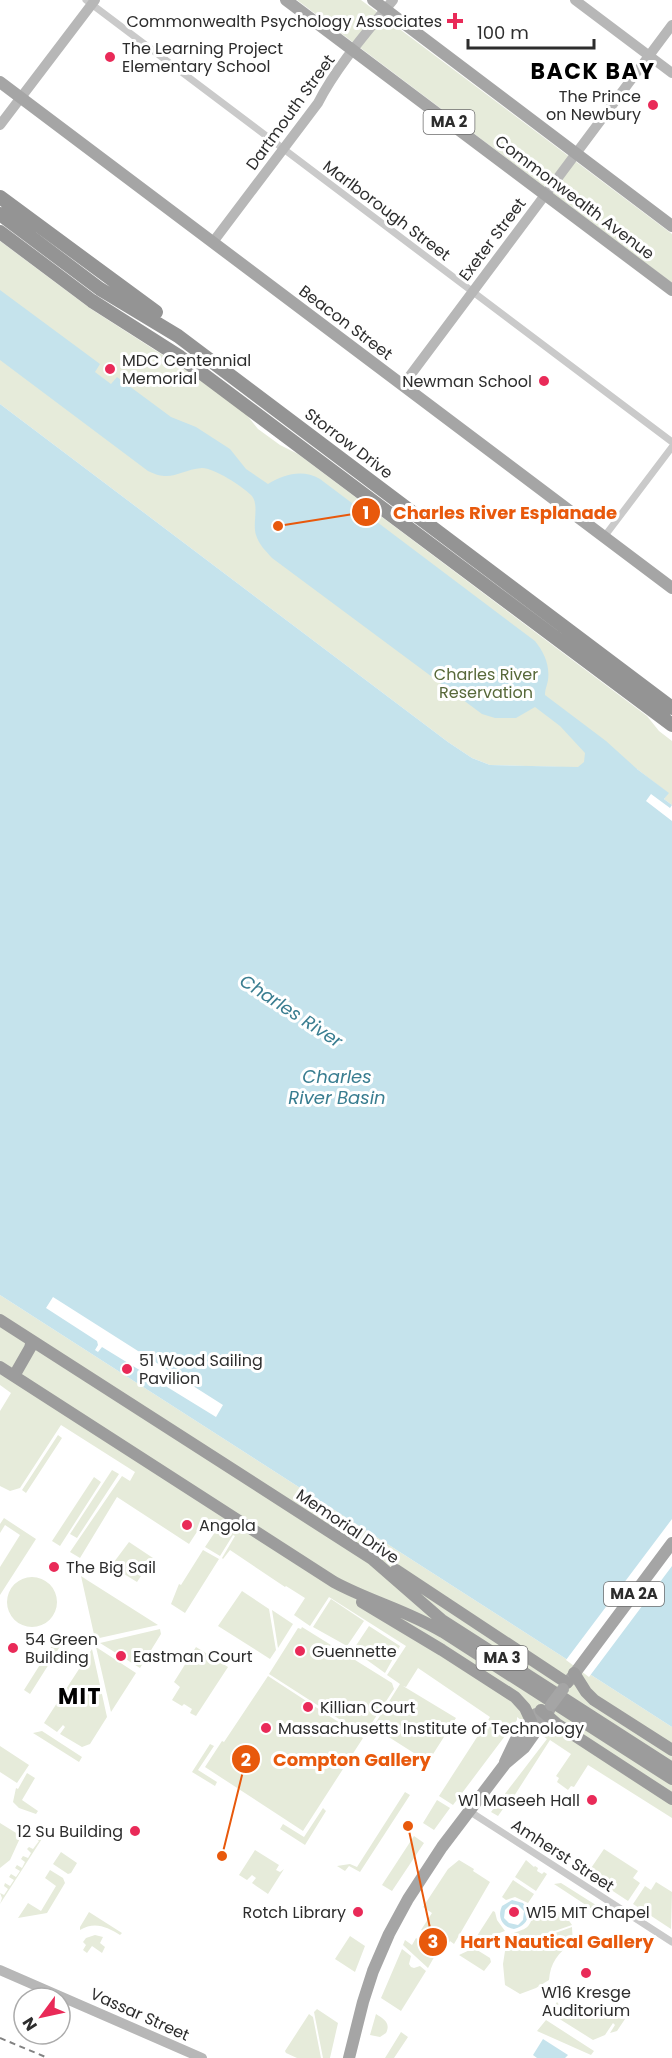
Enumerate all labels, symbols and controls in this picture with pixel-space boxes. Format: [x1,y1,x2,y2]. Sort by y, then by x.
place label: Commonwealth Psychology Associates [126,10,442,33]
marker: Commonwealth Psychology Associates [446,12,464,30]
scale bar [468,12,594,50]
text: 100 m [477,20,529,45]
place label: The Learning Project Elementary School [122,37,283,78]
marker: The Learning Project Elementary School [103,50,117,64]
street label: Dartmouth Street [241,50,340,175]
district label: BACK BAY [531,56,655,87]
place label: The Prince on Newbury [546,85,641,126]
marker: The Prince on Newbury [646,98,660,112]
road number: MA 2 [424,110,474,134]
street label: Commonwealth Avenue [490,130,659,265]
street label: Marlborough Street [318,155,455,266]
street label: Exeter Street [454,193,531,286]
street label: Beacon Street [294,280,397,365]
place label: MDC Centennial Memorial [122,349,251,390]
marker: MDC Centennial Memorial [103,362,117,376]
place label: Newman School [402,370,532,393]
marker: Newman School [537,374,551,388]
street label: Storrow Drive [300,403,398,484]
callout: Charles River Esplanade [351,494,629,530]
text: 1 [363,500,369,525]
text: Charles River Esplanade [393,500,617,525]
park label: Charles River Reservation [434,663,538,704]
water label: Charles River [235,968,349,1054]
water label: Charles River Basin [288,1064,386,1110]
place label: 51 Wood Sailing Pavilion [139,1349,263,1390]
marker: 51 Wood Sailing Pavilion [120,1362,134,1376]
street label: Memorial Drive [292,1483,404,1569]
place label: Angola [199,1514,256,1537]
marker: Angola [180,1518,194,1532]
place label: The Big Sail [66,1556,156,1579]
marker: The Big Sail [47,1560,61,1574]
road number: MA 2A [604,1582,664,1606]
place label: 54 Green Building [25,1628,98,1669]
place label: Guennette [312,1640,397,1663]
marker: 54 Green Building [6,1641,20,1655]
marker: Guennette [293,1644,307,1658]
place label: Eastman Court [133,1645,253,1668]
road number: MA 3 [476,1646,528,1670]
marker: Eastman Court [114,1649,128,1663]
district label: MIT [58,1681,102,1712]
place label: Killian Court [320,1696,415,1719]
marker: Killian Court [301,1700,315,1714]
place label: Massachusetts Institute of Technology [278,1717,584,1740]
marker: Massachusetts Institute of Technology [259,1721,273,1735]
callout: Compton Gallery [231,1741,443,1777]
text: 2 [241,1747,251,1772]
text: Compton Gallery [273,1747,432,1772]
place label: W1 Maseeh Hall [458,1789,580,1812]
marker: W1 Maseeh Hall [585,1793,599,1807]
street label: Amherst Street [507,1813,619,1897]
place label: 12 Su Building [17,1820,123,1843]
marker: 12 Su Building [128,1824,142,1838]
place label: Rotch Library [243,1901,346,1924]
place label: W15 MIT Chapel [526,1901,650,1924]
marker: Rotch Library [351,1905,365,1919]
marker: W15 MIT Chapel [507,1905,521,1919]
callout: Hart Nautical Gallery [418,1924,666,1960]
text: 3 [428,1929,438,1954]
text: Hart Nautical Gallery [460,1929,654,1954]
marker: W16 Kresge Auditorium [579,1966,593,1980]
place label: W16 Kresge Auditorium [541,1981,631,2022]
street label: Vassar Street [87,1982,193,2047]
north arrow [12,1986,72,2046]
text: N [17,2013,43,2035]

